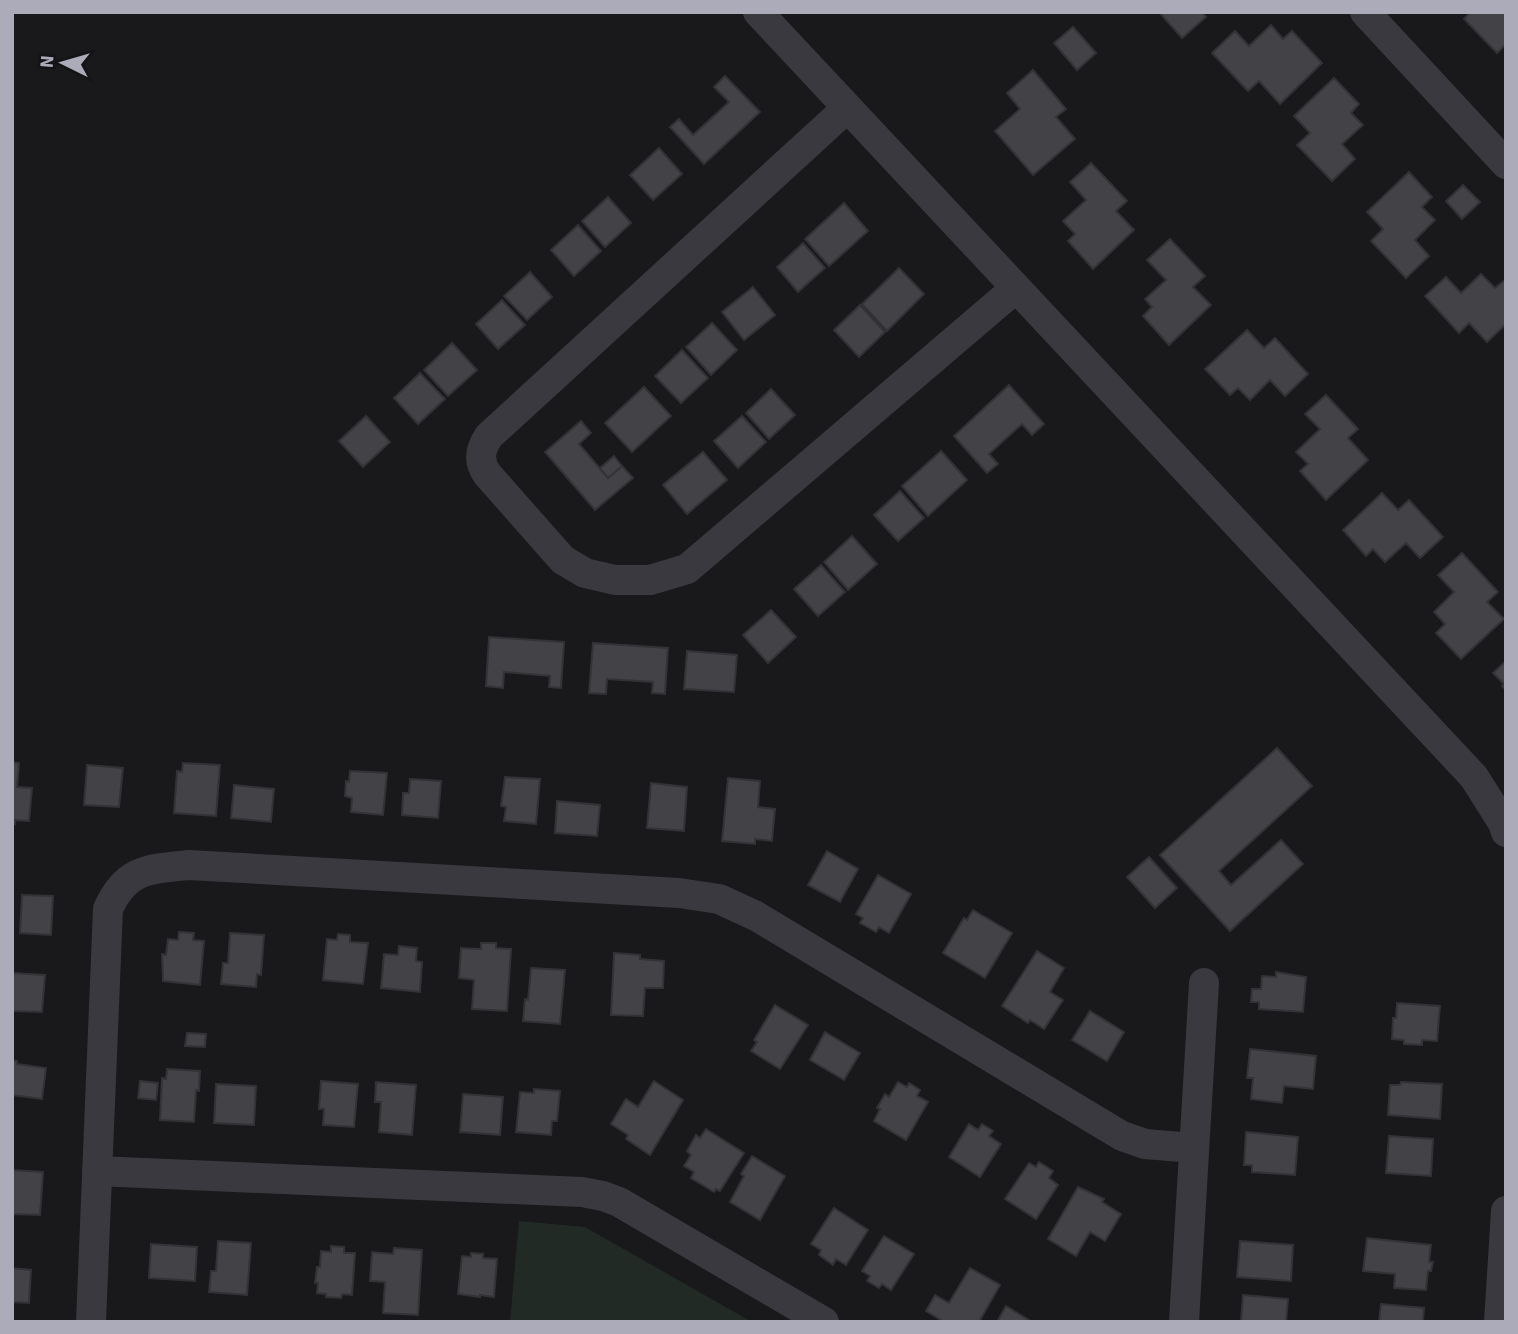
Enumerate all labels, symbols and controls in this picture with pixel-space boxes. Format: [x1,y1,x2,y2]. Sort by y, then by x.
north arrow [28,28,98,98]
text: N [34,54,62,69]

